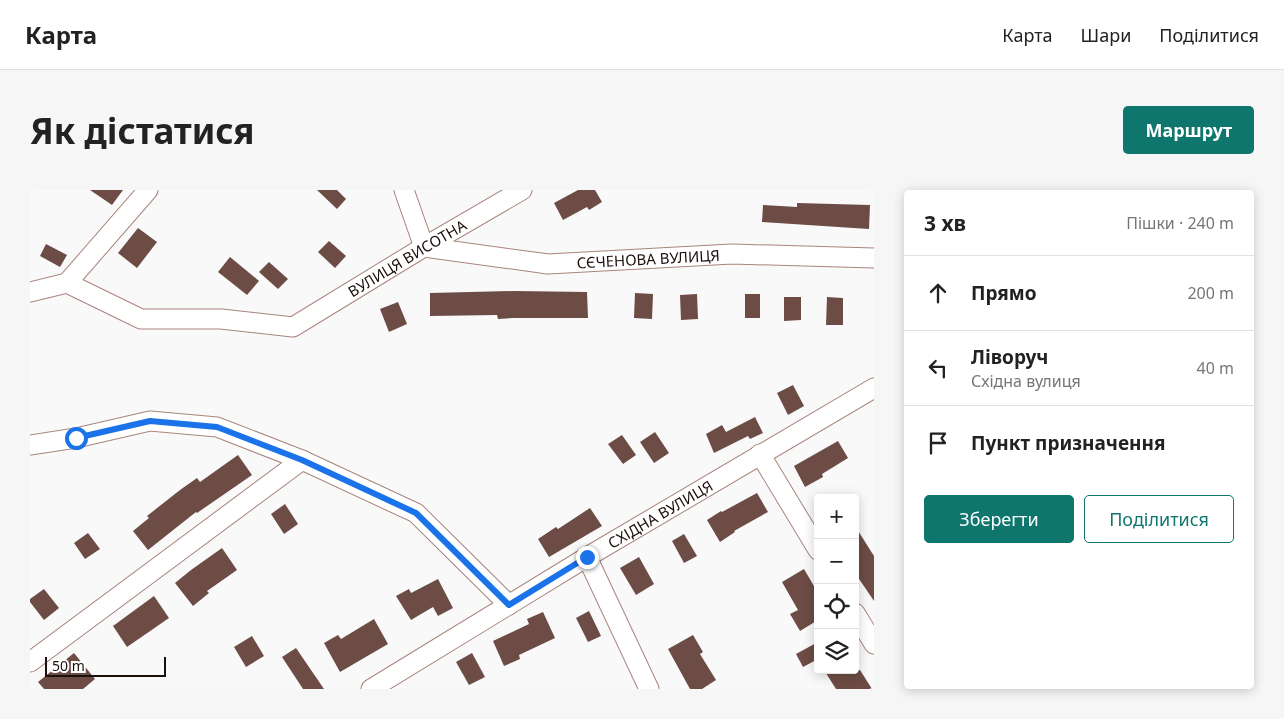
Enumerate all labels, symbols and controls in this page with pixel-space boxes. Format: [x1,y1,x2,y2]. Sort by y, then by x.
text: Карта [25,18,97,51]
text: Карта [1002,23,1053,47]
text: Шари [1081,23,1131,47]
text: Поділитися [1159,23,1259,47]
button: Маршрут [1123,106,1254,154]
text: Як дістатися [30,107,255,154]
text: 3 хв [924,209,966,237]
text: Пішки · 240 m [1126,212,1234,234]
street label: ВУЛИЦЯ ВИСОТНА [344,214,470,301]
street label: СЄЧЕНОВА ВУЛИЦЯ [576,245,720,272]
icon: ahead [924,279,952,307]
text: Прямо [971,280,1037,306]
text: 200 m [1187,282,1234,304]
text: Ліворуч [971,344,1048,370]
icon: left [924,354,952,382]
text: 40 m [1197,357,1234,379]
text: Східна вулиця [971,370,1081,392]
route start [65,427,88,450]
icon: arrive [924,429,952,457]
text: Пункт призначення [971,430,1165,456]
street label: СХІДНА ВУЛИЦЯ [604,475,716,553]
map controls [814,494,859,674]
button: + [814,494,859,539]
button: Зберегти [924,495,1074,543]
button: Поділитися [1084,495,1234,543]
button: − [814,539,859,584]
route end [576,546,599,569]
button: locate [814,584,859,629]
button: layers [814,629,859,674]
scale bar [45,654,166,677]
text: 50 m [52,656,85,675]

